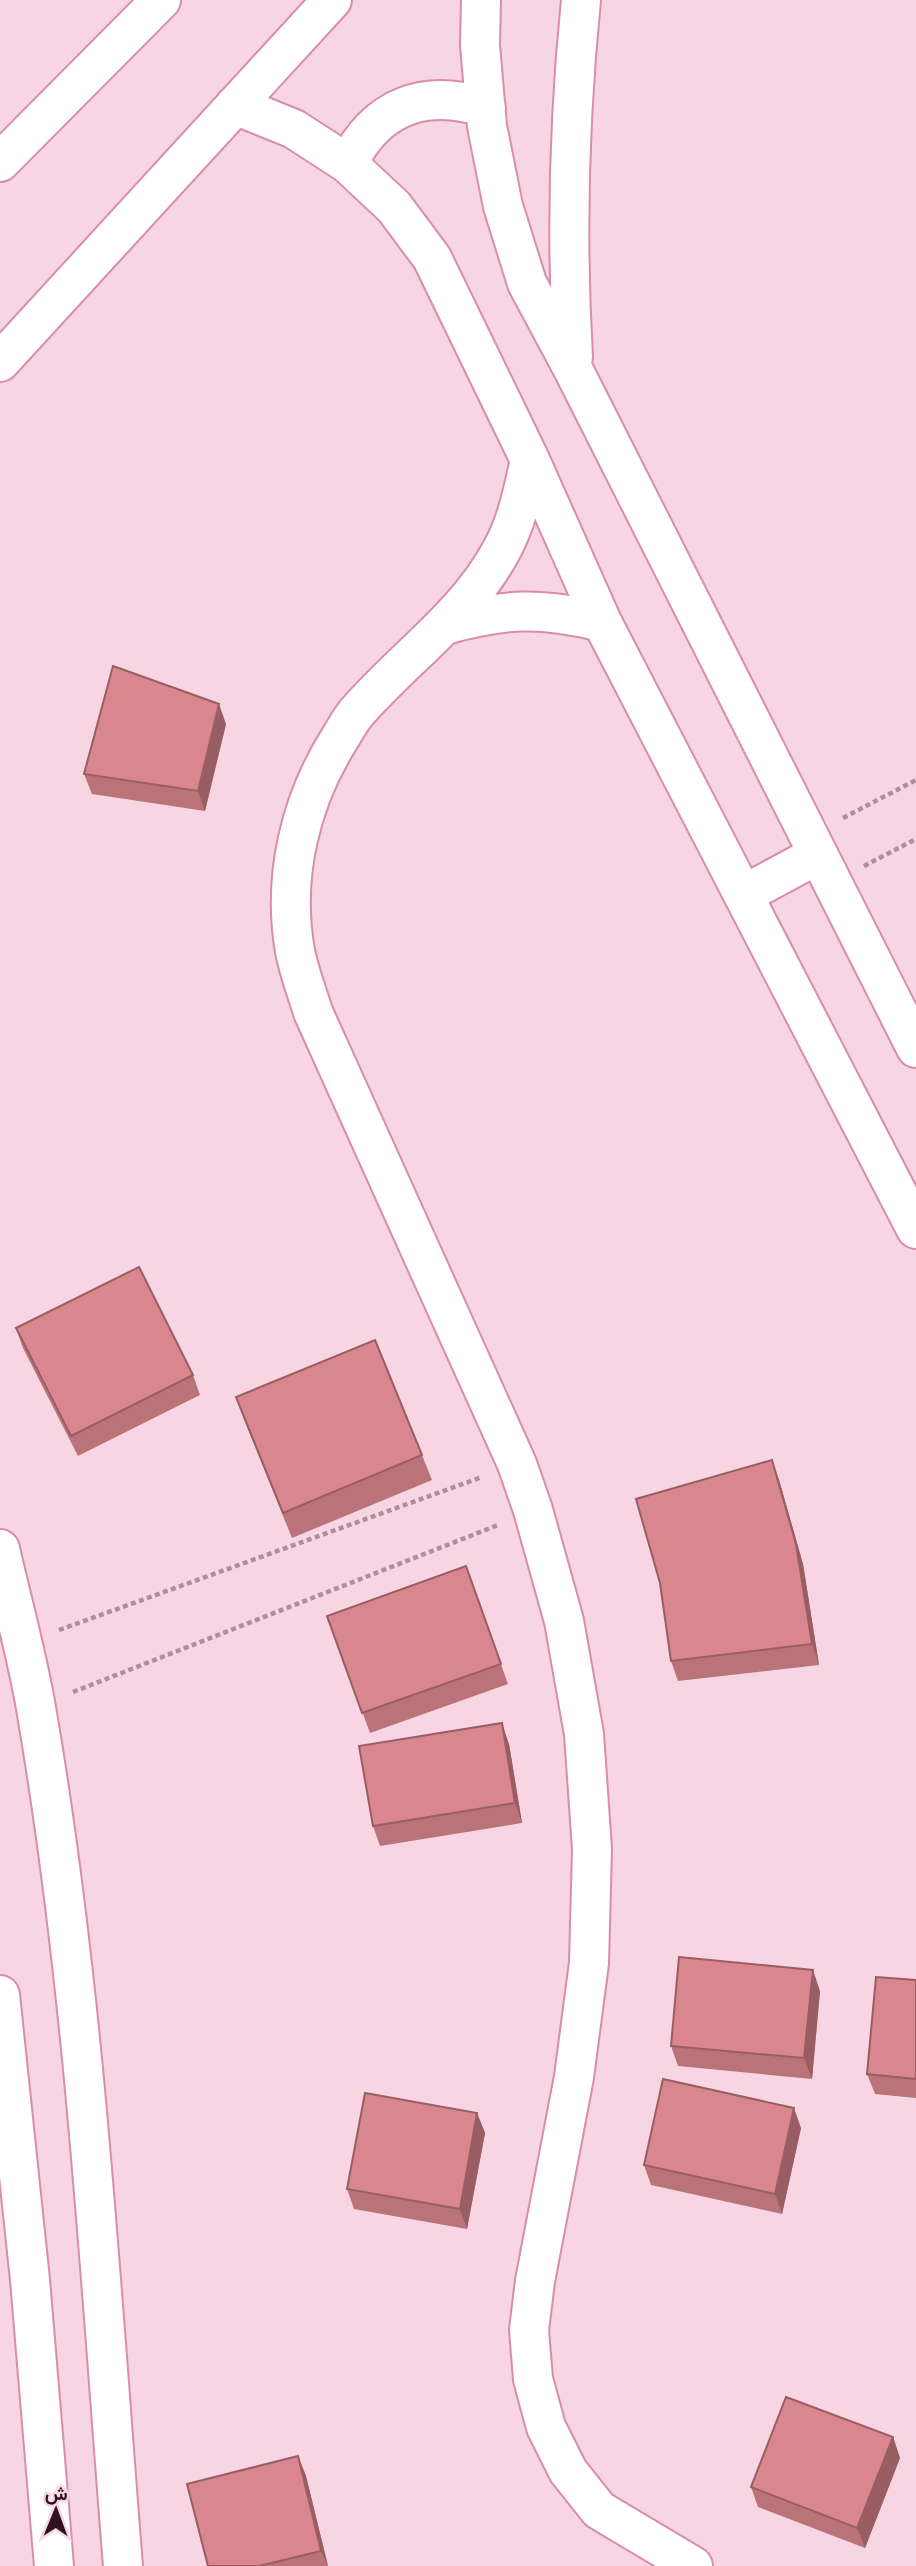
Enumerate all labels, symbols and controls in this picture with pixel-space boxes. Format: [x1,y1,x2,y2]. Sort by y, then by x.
north arrow [21,2475,91,2545]
text: ش [45,2480,68,2507]

